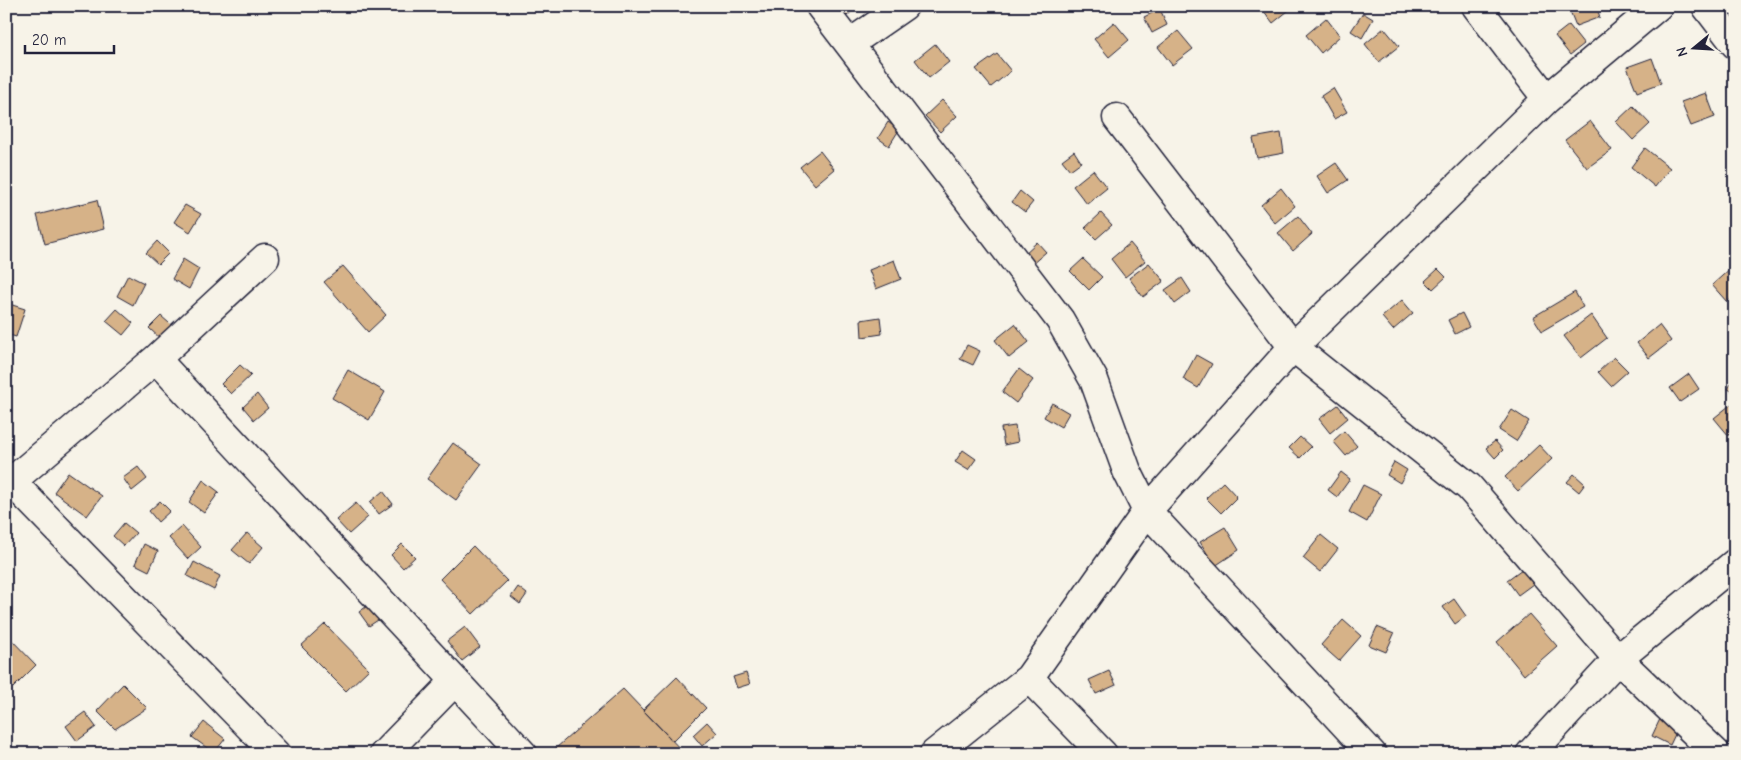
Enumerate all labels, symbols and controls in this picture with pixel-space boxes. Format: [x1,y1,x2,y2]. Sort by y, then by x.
scale bar [25,22,114,54]
north arrow [1668,22,1718,72]
text: 20 m [32,31,66,49]
text: N [1673,45,1692,59]

